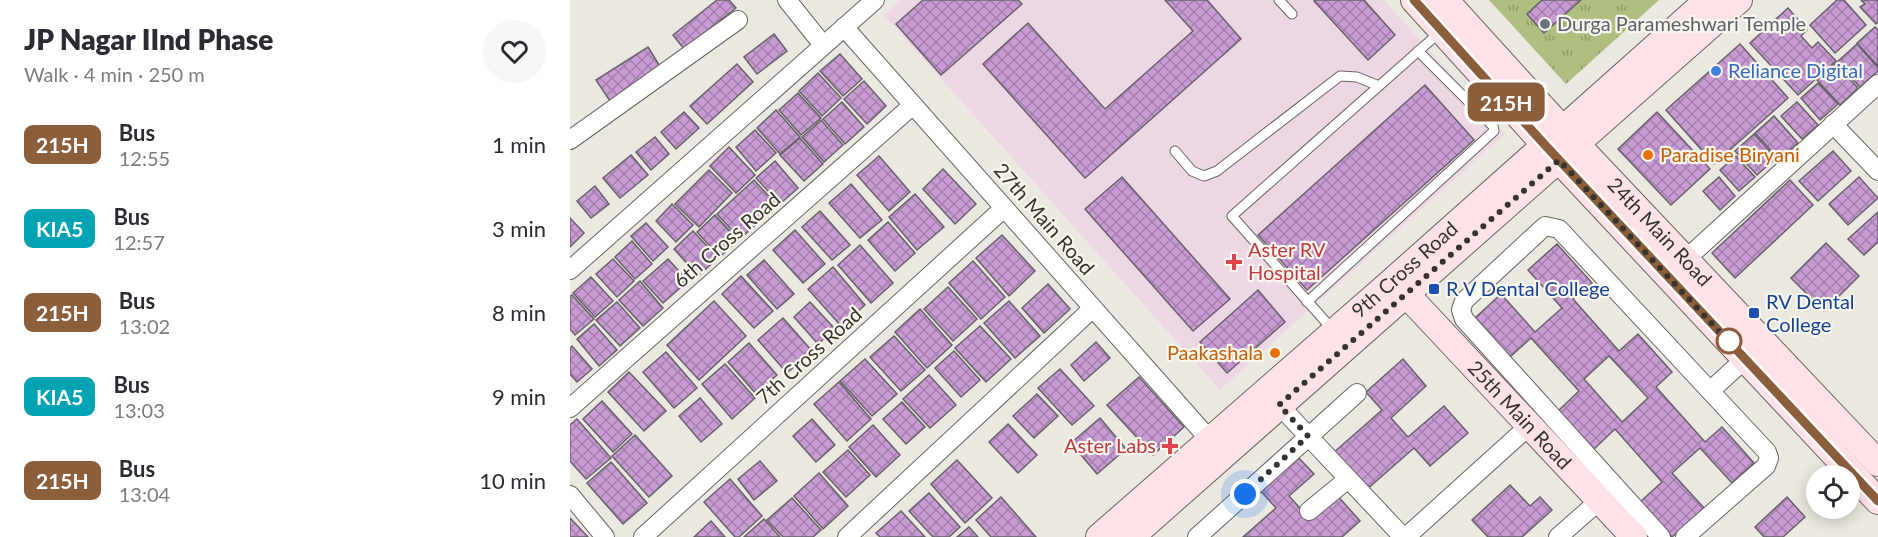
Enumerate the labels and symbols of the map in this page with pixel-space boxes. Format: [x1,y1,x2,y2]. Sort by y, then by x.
place label: Durga Parameshwari Temple [1557,11,1806,35]
marker: Durga Parameshwari Temple [1538,17,1552,31]
place label: Reliance Digital [1728,58,1863,82]
marker: Reliance Digital [1709,64,1723,78]
line badge: 215H [1464,82,1548,122]
place label: Paradise Biryani [1660,142,1800,166]
marker: Paradise Biryani [1641,148,1655,162]
street label: 27th Main Road [990,158,1100,279]
street label: 24th Main Road [1603,172,1717,291]
street label: 6th Cross Road [668,186,785,292]
street label: 9th Cross Road [1346,216,1462,322]
place label: Aster RV Hospital [1248,237,1326,284]
marker: Aster RV Hospital [1225,253,1243,271]
place label: R V Dental College [1446,276,1610,300]
marker: R V Dental College [1427,282,1441,296]
place label: RV Dental College [1766,289,1855,336]
street label: 7th Cross Road [751,302,866,409]
marker: RV Dental College [1747,306,1761,320]
unlabelled marker [1716,328,1742,354]
place label: Paakashala [1167,340,1263,364]
marker: Paakashala [1268,346,1282,360]
street label: 25th Main Road [1464,355,1577,474]
place label: Aster Labs [1064,433,1156,457]
marker: Aster Labs [1161,437,1179,455]
your location [1230,479,1260,509]

